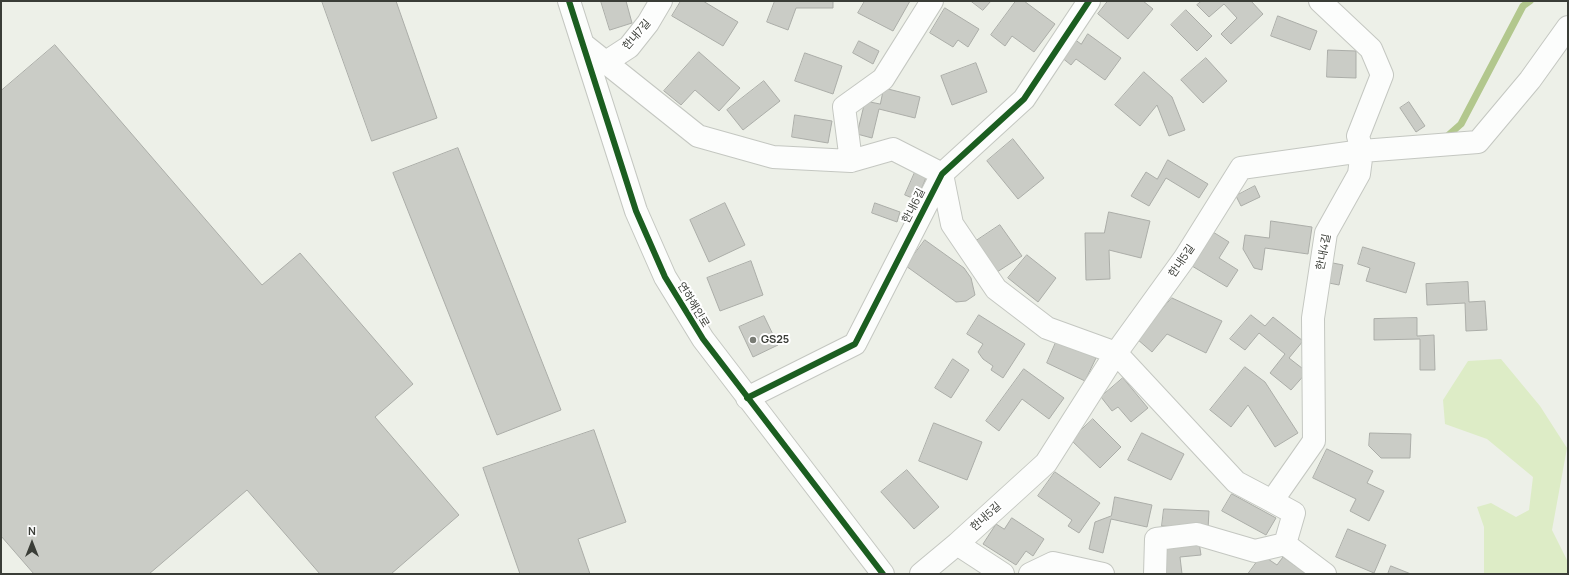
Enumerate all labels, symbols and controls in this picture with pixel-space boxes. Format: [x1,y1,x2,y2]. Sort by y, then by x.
street label: 한내7길 [620,17,654,53]
street label: 한내6길 [900,186,928,226]
street label: 한내4길 [1314,233,1334,271]
street label: 한내5길 [1166,242,1198,280]
street label: 연하해안로 [674,280,712,330]
place label: GS25 [761,333,789,347]
marker: GS25 [748,335,758,345]
street label: 한내5길 [968,500,1004,534]
north arrow [12,523,52,563]
text: N [28,523,36,538]

